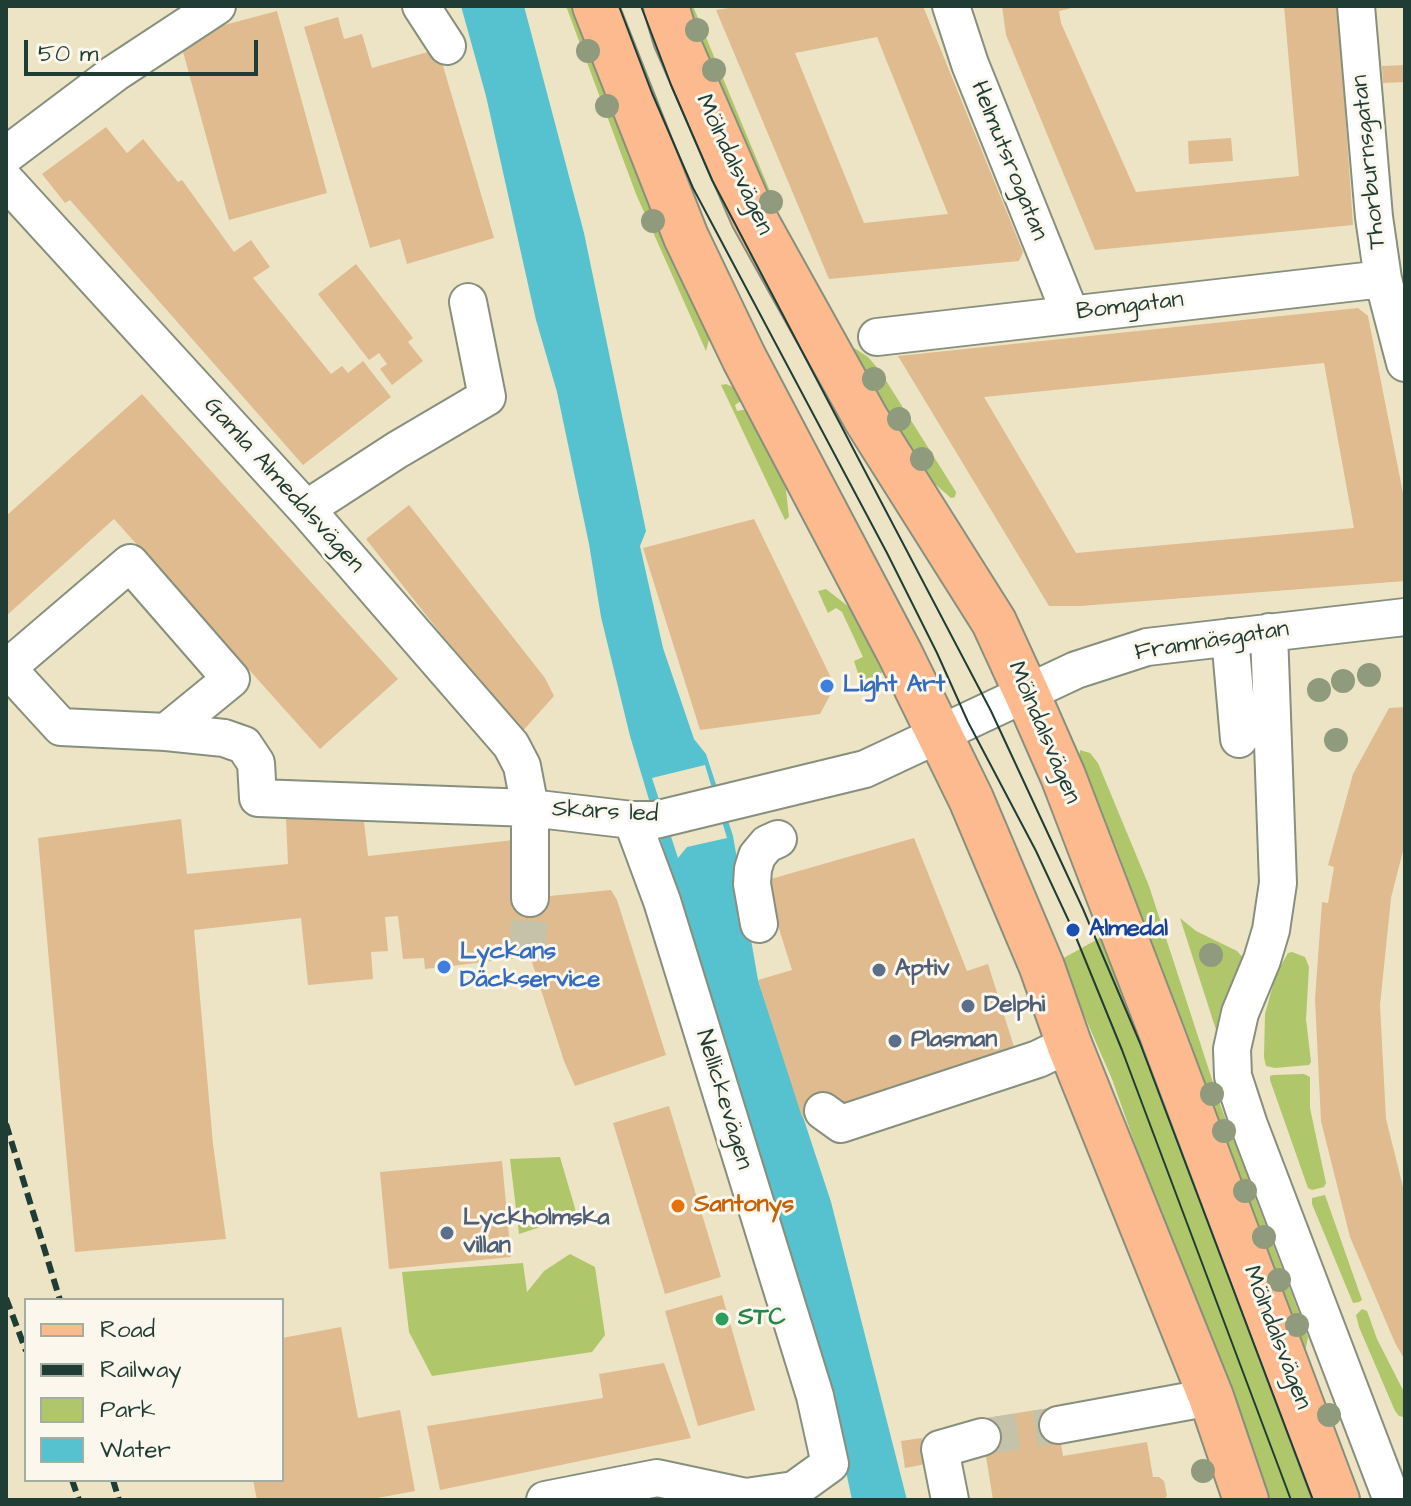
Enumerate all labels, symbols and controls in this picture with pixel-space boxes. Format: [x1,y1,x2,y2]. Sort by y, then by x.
scale bar [28,24,262,74]
text: 50 m [38,37,98,71]
street label: Thorburnsgatan [1347,73,1393,251]
street label: Helmutsrogatan [963,77,1053,245]
street label: Mölndalsvägen [688,90,778,240]
street label: Bomgatan [1075,286,1185,328]
street label: Gamla Almedalsvägen [197,392,369,580]
street label: Framnäsgatan [1133,616,1291,668]
street label: Mölndalsvägen [1000,658,1086,808]
place label: Light Art [843,672,945,700]
marker: Light Art [818,677,836,695]
street label: Skårs led [551,796,659,830]
place label: Almedal [1089,916,1168,944]
marker: Almedal [1064,921,1082,939]
place label: Lyckans Däckservice [460,939,600,995]
place label: Aptiv [895,956,950,984]
marker: Lyckans Däckservice [435,958,453,976]
marker: Aptiv [870,961,888,979]
place label: Delphi [984,992,1045,1020]
marker: Delphi [959,997,977,1015]
street label: Nellickevägen [688,1027,758,1173]
place label: Plasman [911,1027,997,1055]
marker: Plasman [886,1032,904,1050]
place label: Santonys [694,1192,794,1220]
marker: Santonys [669,1197,687,1215]
place label: Lyckholmska villan [463,1205,610,1261]
marker: Lyckholmska villan [438,1224,456,1242]
street label: Mölndalsvägen [1235,1262,1317,1414]
legend [24,1298,284,1482]
place label: STC [738,1305,785,1333]
marker: STC [713,1310,731,1328]
text: Road [100,1313,155,1347]
text: Railway [100,1353,182,1387]
text: Park [100,1393,156,1427]
text: Water [100,1433,171,1467]

